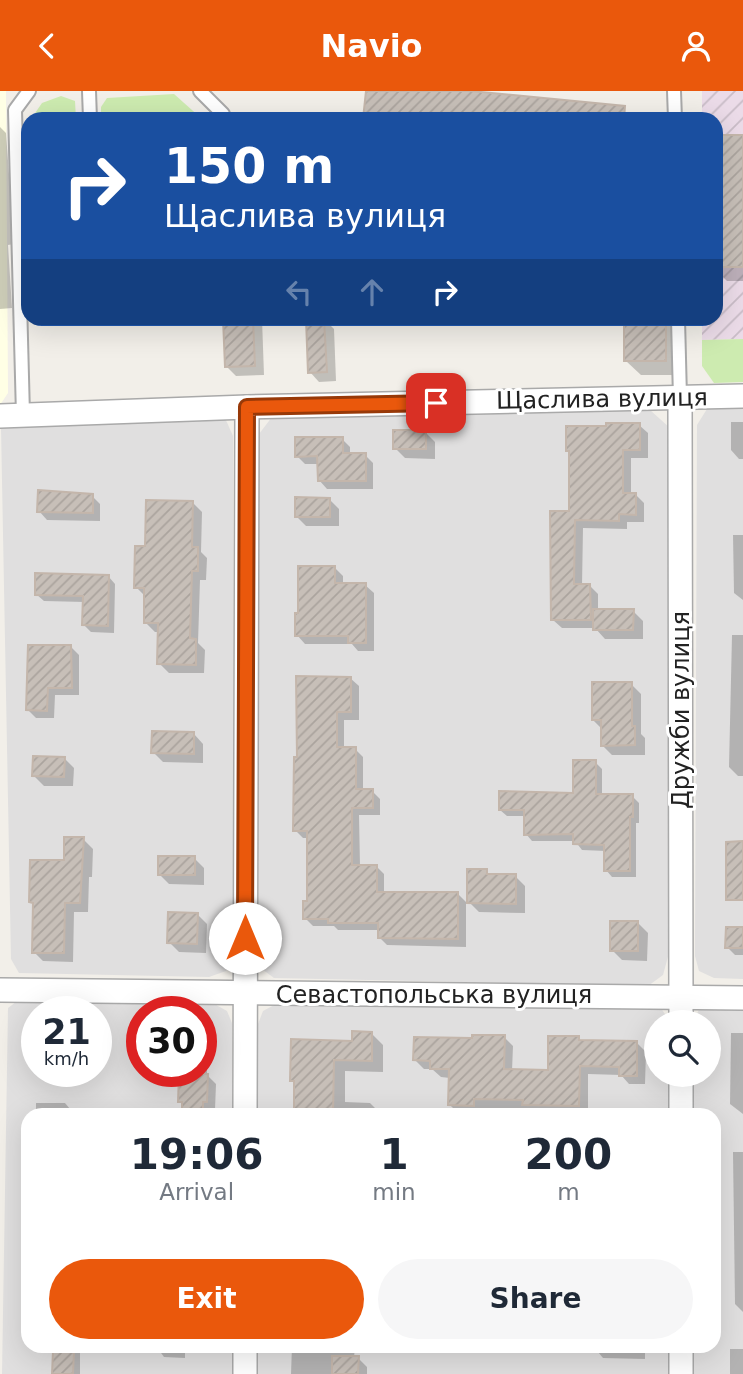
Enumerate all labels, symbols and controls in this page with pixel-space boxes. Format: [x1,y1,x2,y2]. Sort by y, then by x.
icon: back [28,27,66,65]
text: Navio [320,27,423,65]
icon: person [677,27,715,65]
text: 150 m [164,138,334,195]
icon: right [49,140,140,231]
text: Щаслива вулиця [164,197,446,235]
icon: left [280,273,318,311]
icon: ahead [353,273,391,311]
icon: right [426,273,464,311]
pin [406,373,466,433]
street label: Щаслива вулиця [496,383,708,415]
icon: arrive [417,384,455,422]
street label: Дружби вулиця [667,611,695,809]
position arrow [208,901,282,975]
street label: Севастопольська вулиця [276,981,592,1009]
speed limit sign: 30 [126,996,217,1087]
map controls [644,1010,721,1087]
button: search [644,1010,721,1087]
text: 21 [42,1012,91,1052]
text: km/h [44,1048,89,1069]
text: 19:06 [130,1130,264,1179]
text: 1 [379,1130,409,1179]
text: 200 [525,1130,612,1179]
text: Arrival [159,1179,234,1205]
text: min [372,1179,416,1205]
text: m [557,1179,580,1205]
button: Exit [49,1259,364,1339]
button: Share [378,1259,693,1339]

